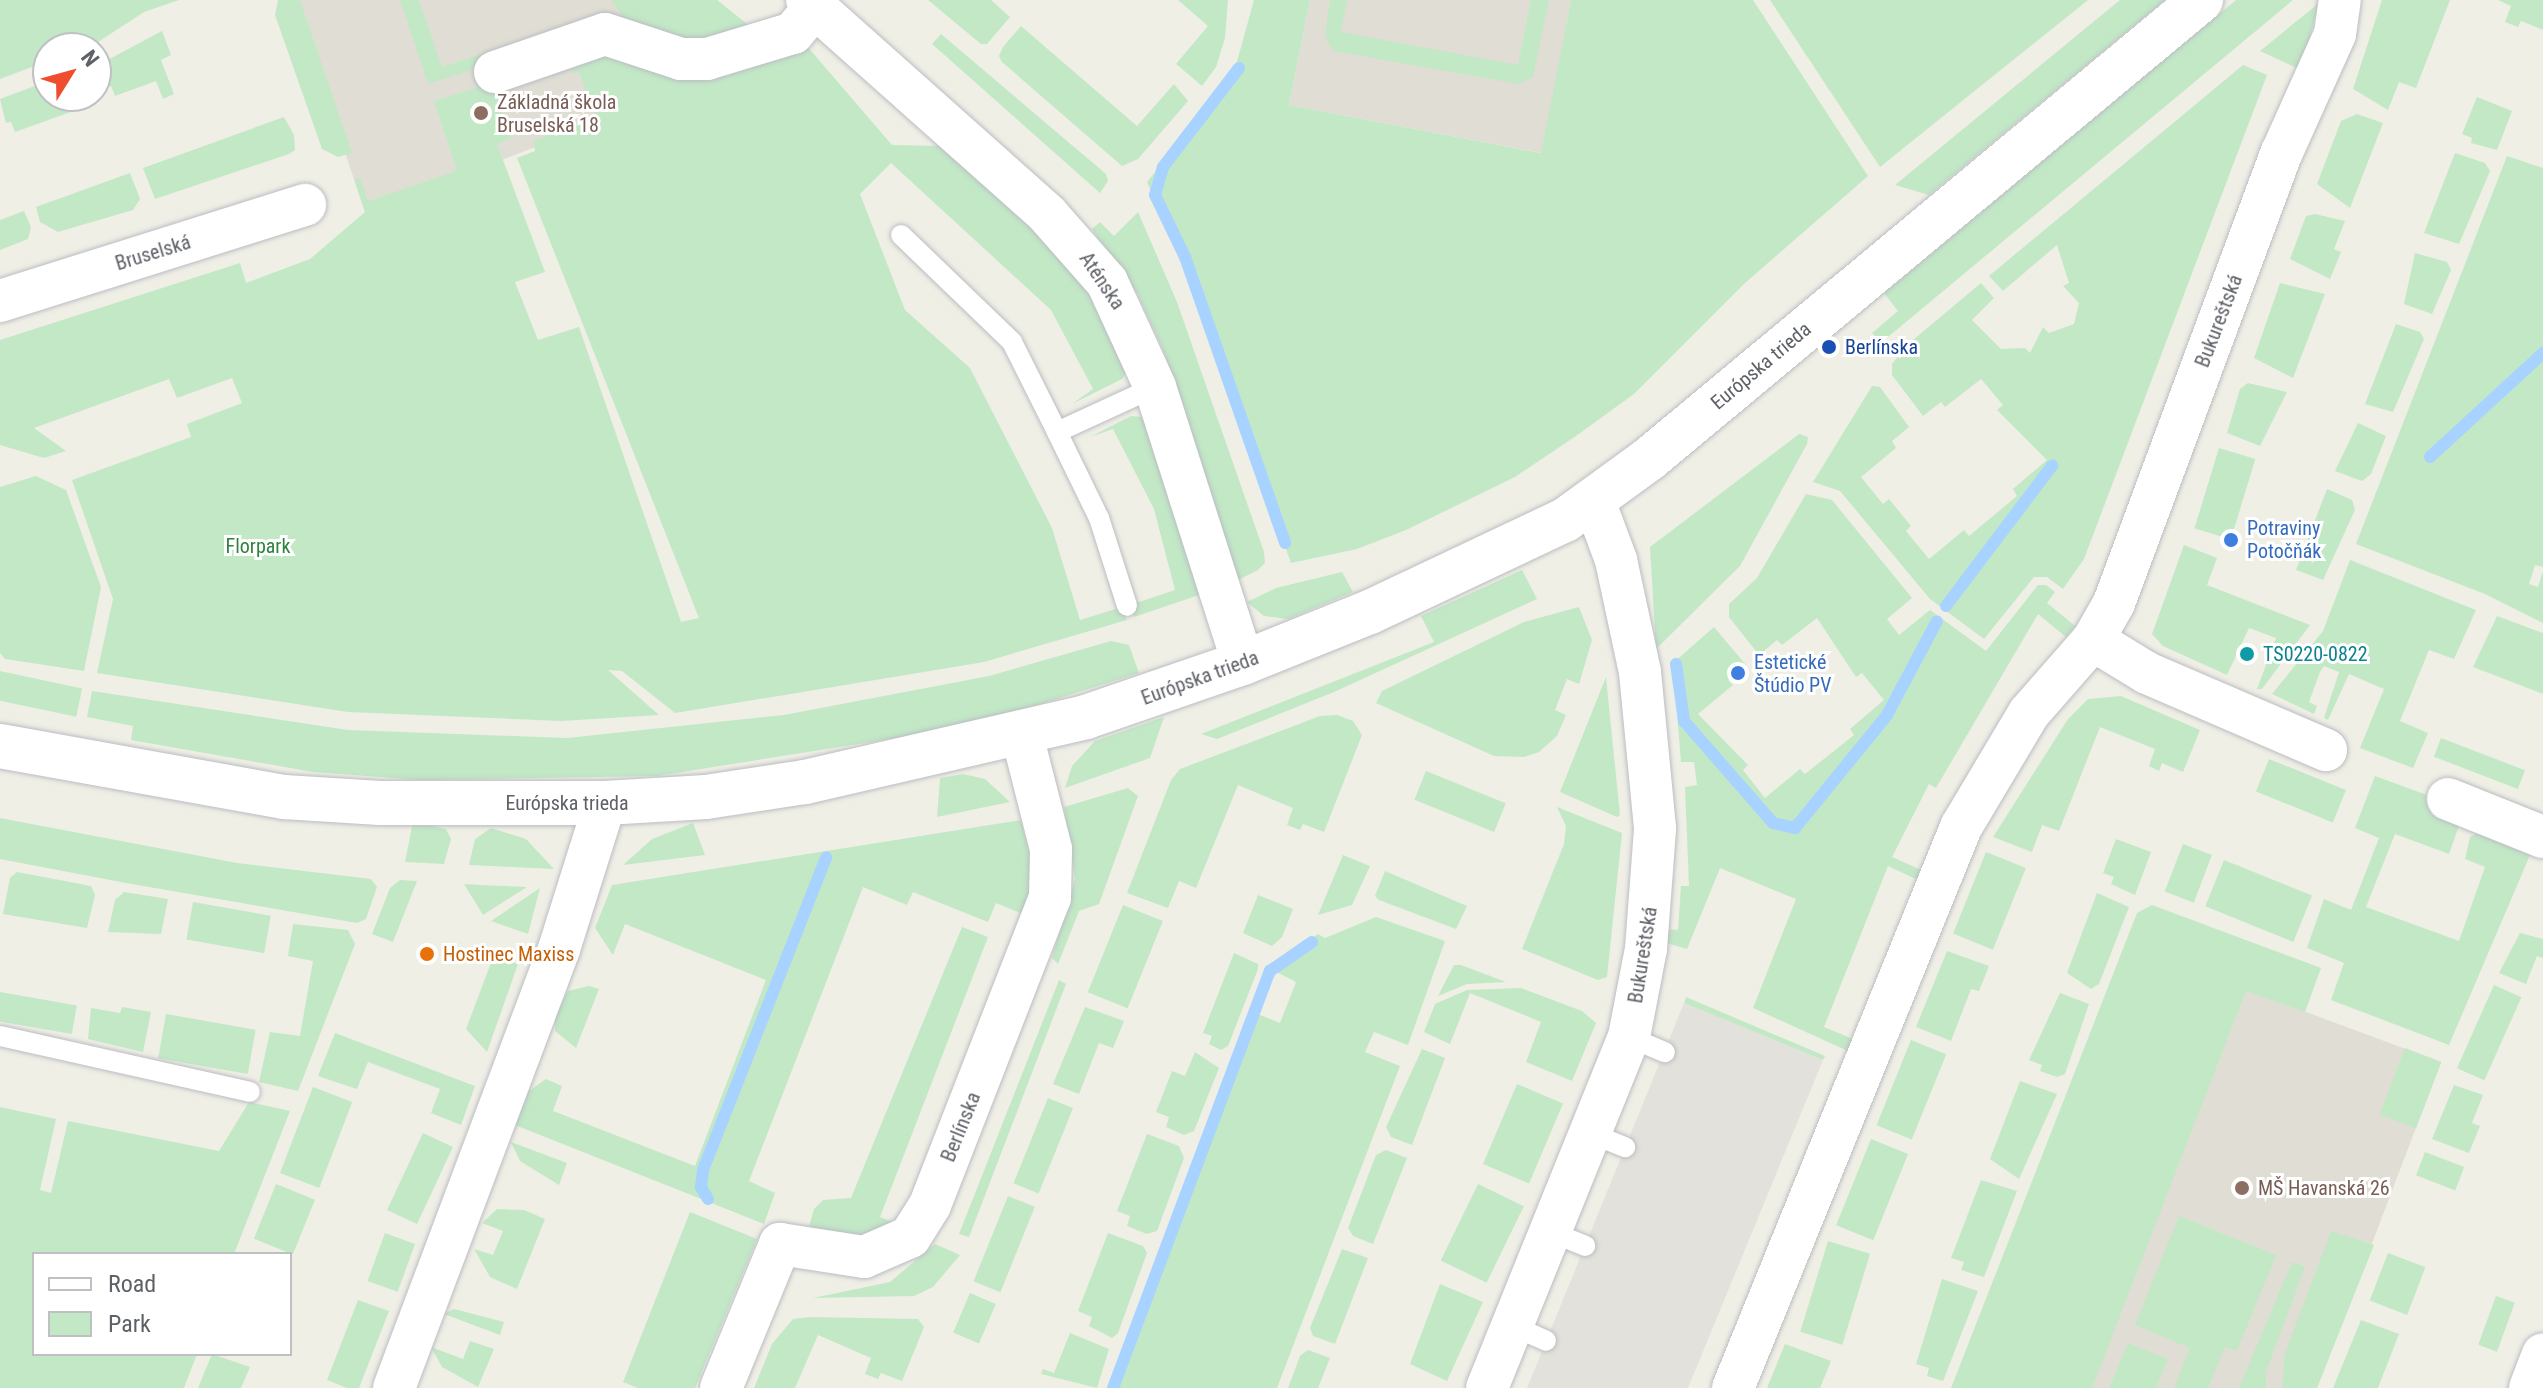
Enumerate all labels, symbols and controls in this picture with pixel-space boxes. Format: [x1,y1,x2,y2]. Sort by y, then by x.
north arrow [32,32,112,112]
text: N [76,46,104,71]
place label: Základná škola Bruselská 18 [497,90,616,137]
marker: Základná škola Bruselská 18 [472,104,490,122]
street label: Bruselská [112,230,194,276]
street label: Aténska [1074,248,1130,314]
street label: Bukureštská [2190,271,2248,371]
street label: Európska trieda [1706,317,1816,415]
place label: Berlínska [1845,335,1918,359]
marker: Berlínska [1820,338,1838,356]
place label: Potraviny Potočňák [2247,516,2321,563]
marker: Potraviny Potočňák [2222,531,2240,549]
park label: Florpark [226,534,290,558]
place label: TS0220-0822 [2263,642,2368,666]
marker: TS0220-0822 [2238,645,2256,663]
street label: Európska trieda [1138,646,1262,710]
place label: Estetické Štúdio PV [1754,650,1831,697]
marker: Estetické Štúdio PV [1729,664,1747,682]
street label: Európska trieda [505,791,629,815]
street label: Bukureštská [1624,905,1662,1005]
place label: Hostinec Maxiss [443,942,574,966]
marker: Hostinec Maxiss [418,945,436,963]
street label: Berlínska [936,1089,986,1165]
place label: MŠ Havanská 26 [2258,1176,2390,1200]
marker: MŠ Havanská 26 [2233,1179,2251,1197]
legend [32,1252,292,1356]
text: Road [108,1270,156,1298]
text: Park [108,1310,151,1338]

